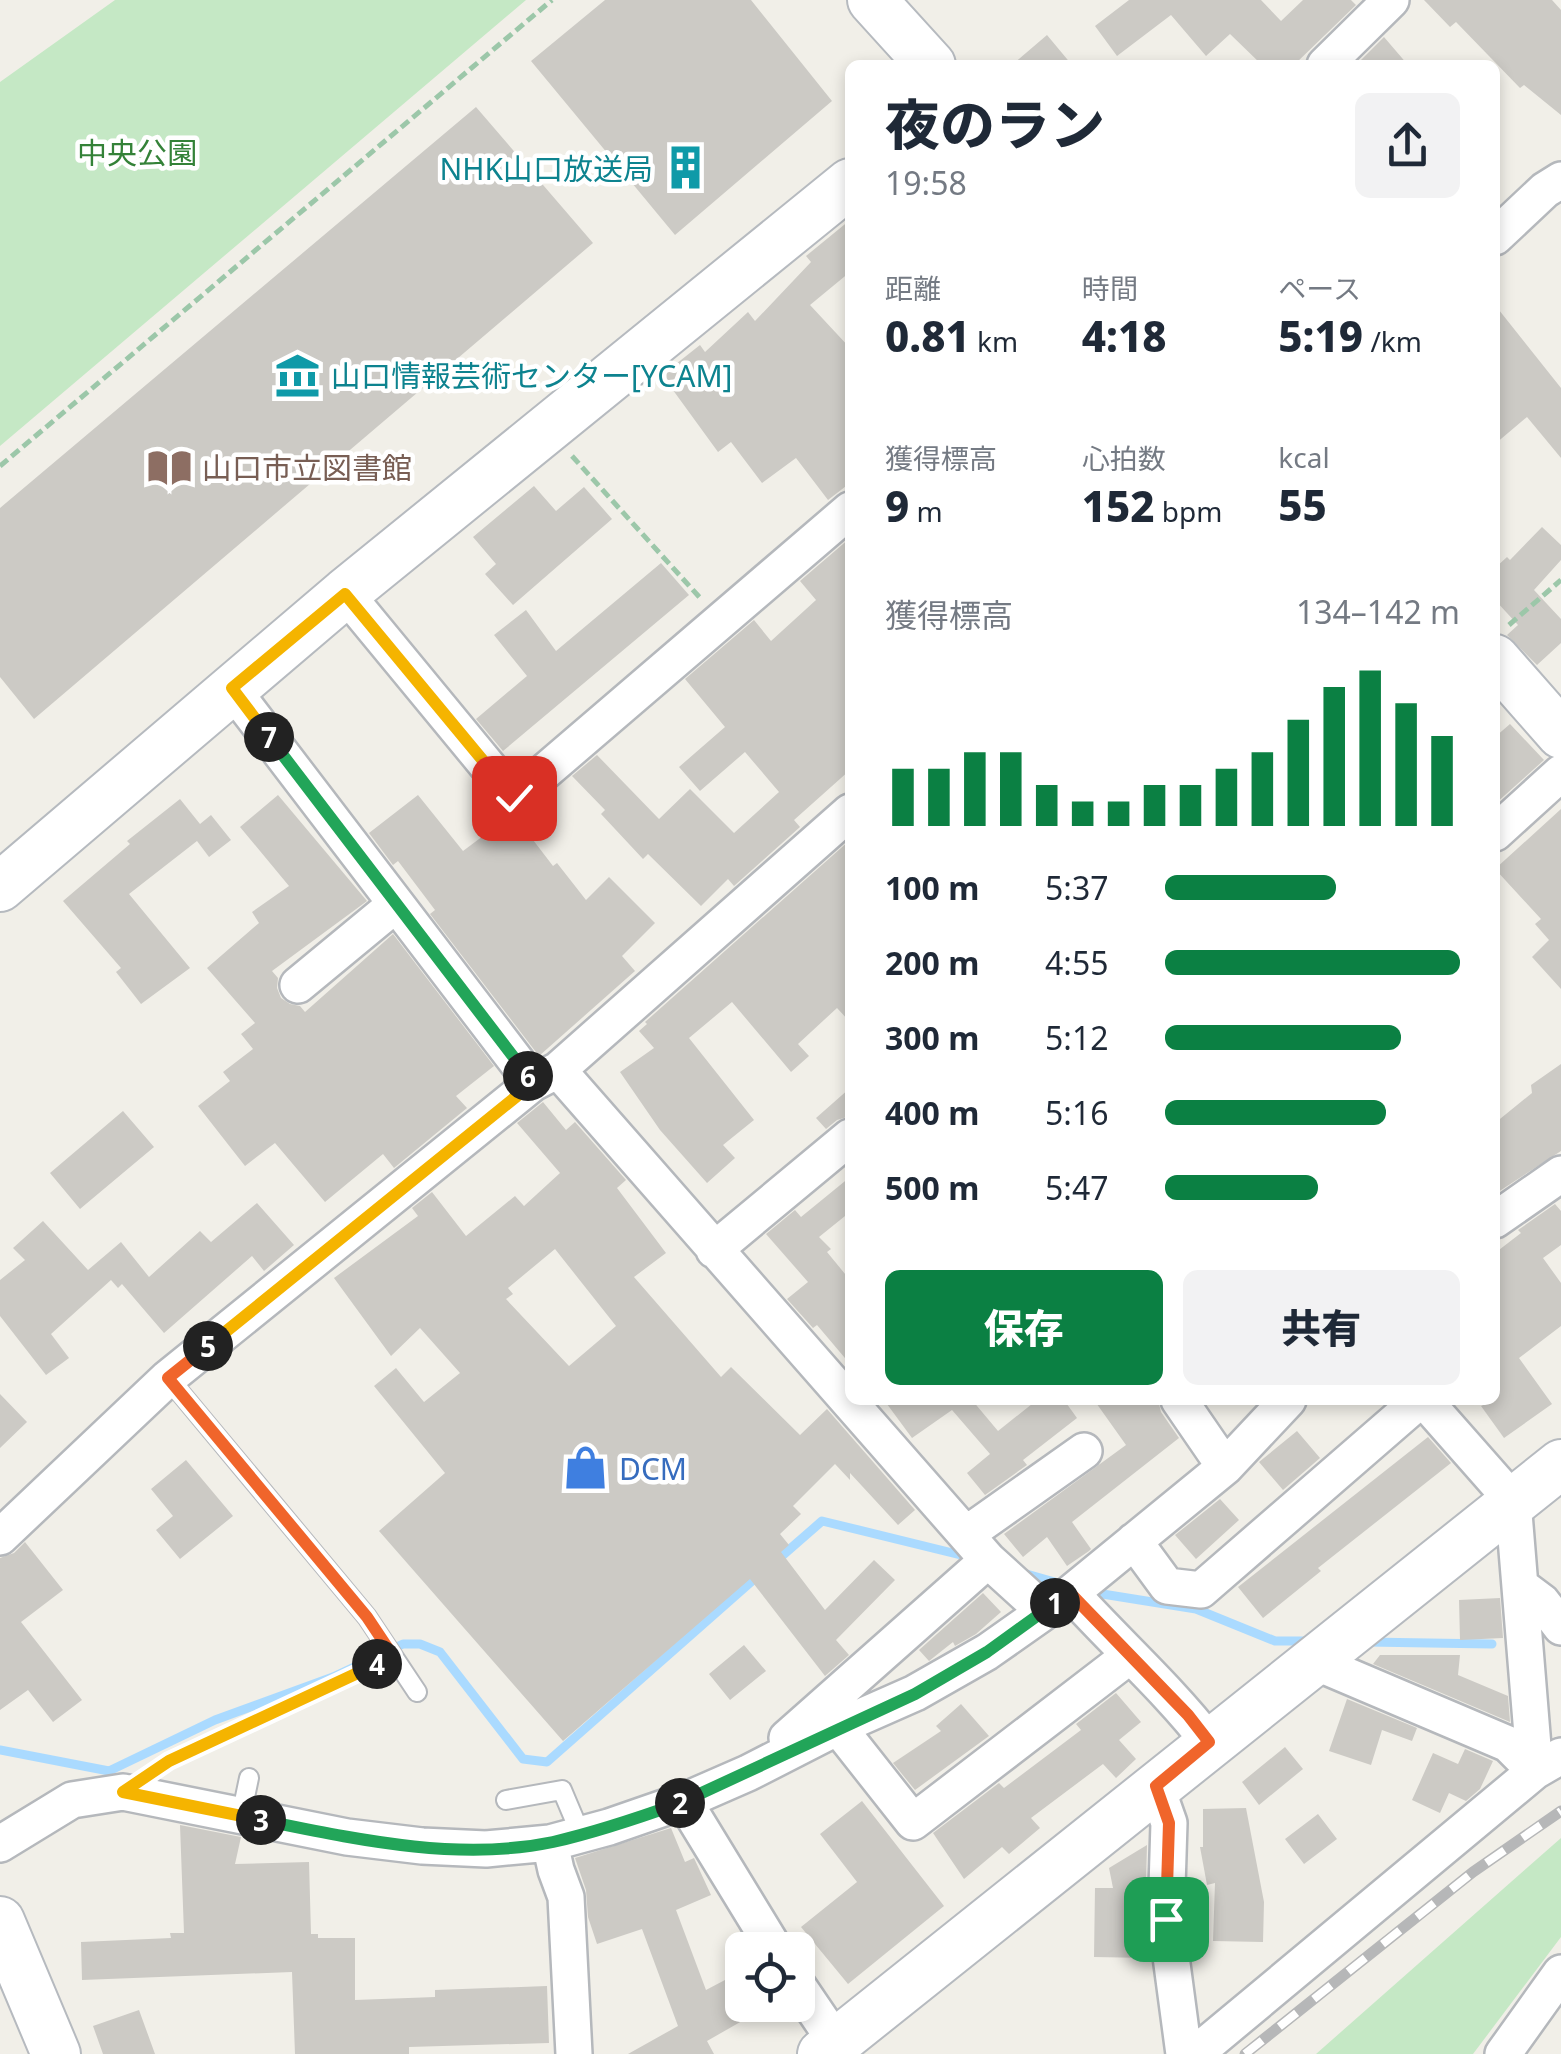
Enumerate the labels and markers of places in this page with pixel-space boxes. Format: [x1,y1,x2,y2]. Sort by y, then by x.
building icon: NHK山口放送局 [662,144,710,192]
place label: NHK山口放送局 [439,148,653,189]
museum icon: 山口情報芸術センター[YCAM] [274,351,322,399]
place label: 山口情報芸術センター[YCAM] [331,355,732,396]
library icon: 山口市立図書館 [145,443,193,491]
place label: 山口市立図書館 [202,447,412,488]
pin: 7 [244,712,294,762]
pin [472,756,557,841]
pin: 6 [503,1051,553,1101]
pin: 5 [183,1321,233,1371]
shop icon: DCM [562,1444,610,1492]
place label: DCM [619,1448,687,1489]
pin: 1 [1030,1578,1080,1628]
pin: 4 [352,1639,402,1689]
pin: 2 [655,1778,705,1828]
pin: 3 [236,1795,286,1845]
pin [1124,1877,1209,1962]

